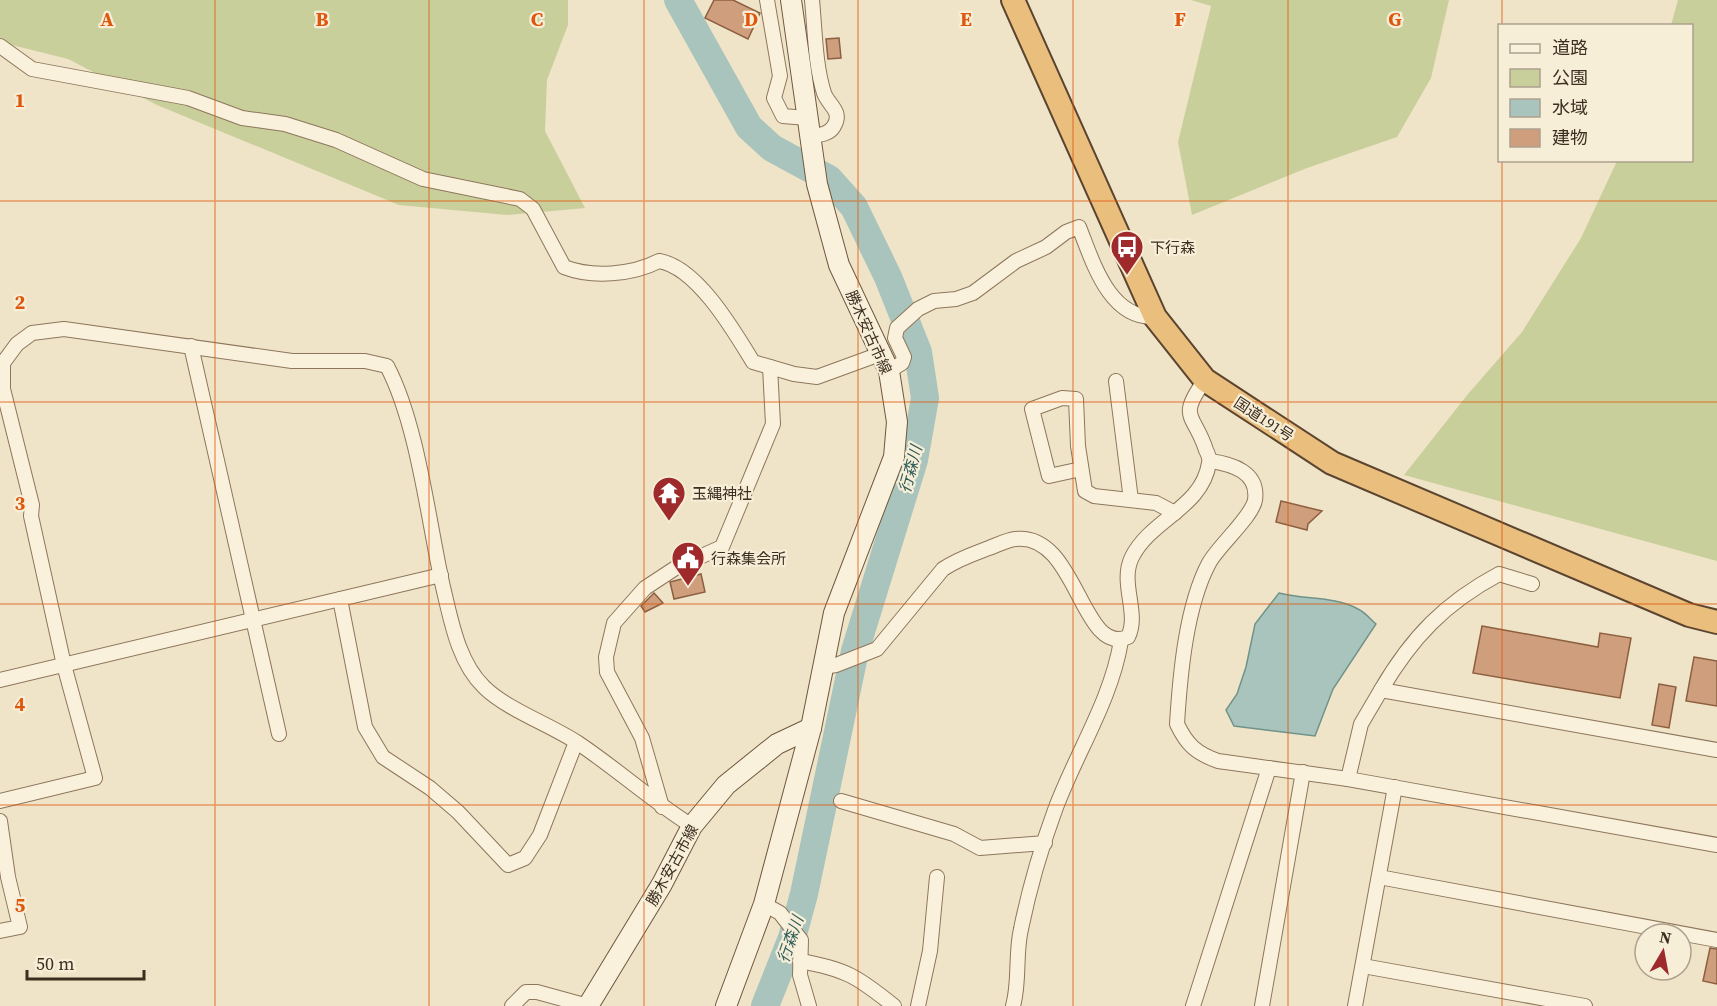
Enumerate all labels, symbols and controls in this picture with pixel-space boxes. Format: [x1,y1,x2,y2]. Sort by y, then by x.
text: A [100,5,114,33]
text: B [315,5,329,33]
text: C [531,5,543,33]
text: D [744,5,758,33]
text: E [960,5,972,33]
text: F [1174,5,1186,33]
text: G [1388,5,1402,33]
legend [1498,24,1693,162]
text: 道路 [1552,35,1588,60]
text: 公園 [1552,65,1588,90]
text: 1 [15,86,25,114]
text: 水域 [1552,95,1588,120]
text: 建物 [1552,125,1588,150]
bus stop icon: 下行森 [1109,229,1145,276]
place label: 下行森 [1150,237,1195,258]
street label: 勝木安古市線 [841,287,897,377]
text: 2 [15,288,26,316]
street label: 国道191号 [1230,392,1298,446]
water label: 行森川 [893,441,927,495]
temple icon: 玉縄神社 [651,475,687,522]
place label: 玉縄神社 [692,483,752,504]
text: 3 [15,489,26,517]
public building icon: 行森集会所 [670,540,706,587]
place label: 行森集会所 [711,548,786,569]
text: 4 [15,690,26,718]
street label: 勝木安古市線 [641,821,703,909]
text: 5 [15,891,26,919]
water label: 行森川 [772,911,809,965]
north arrow [1633,922,1693,982]
text: N [1658,925,1674,949]
scale bar [27,943,144,981]
text: 50 m [36,951,74,976]

